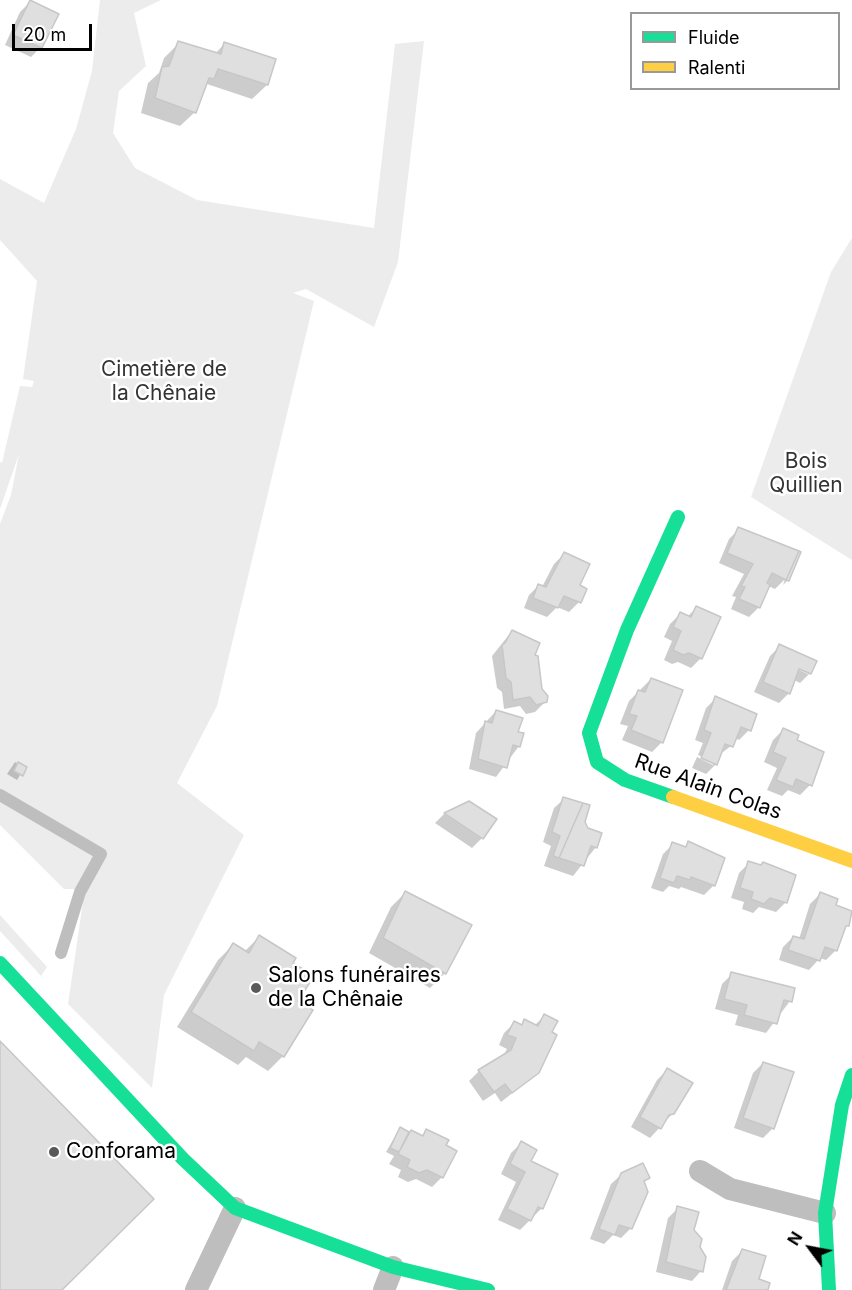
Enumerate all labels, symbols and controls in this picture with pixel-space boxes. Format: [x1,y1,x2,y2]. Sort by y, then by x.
scale bar [15,12,94,50]
legend [630,12,840,90]
text: 20 m [23,24,66,45]
text: Fluide [688,27,740,48]
text: Ralenti [688,57,745,78]
park label: Cimetière de la Chênaie [101,357,227,407]
park label: Bois Quillien [769,449,843,499]
street label: Rue Alain Colas [631,749,785,825]
place label: Salons funéraires de la Chênaie [268,963,441,1013]
marker: Salons funéraires de la Chênaie [249,981,263,995]
place label: Conforama [66,1139,176,1165]
marker: Conforama [47,1145,61,1159]
north arrow [780,1218,840,1278]
text: N [783,1228,806,1249]

